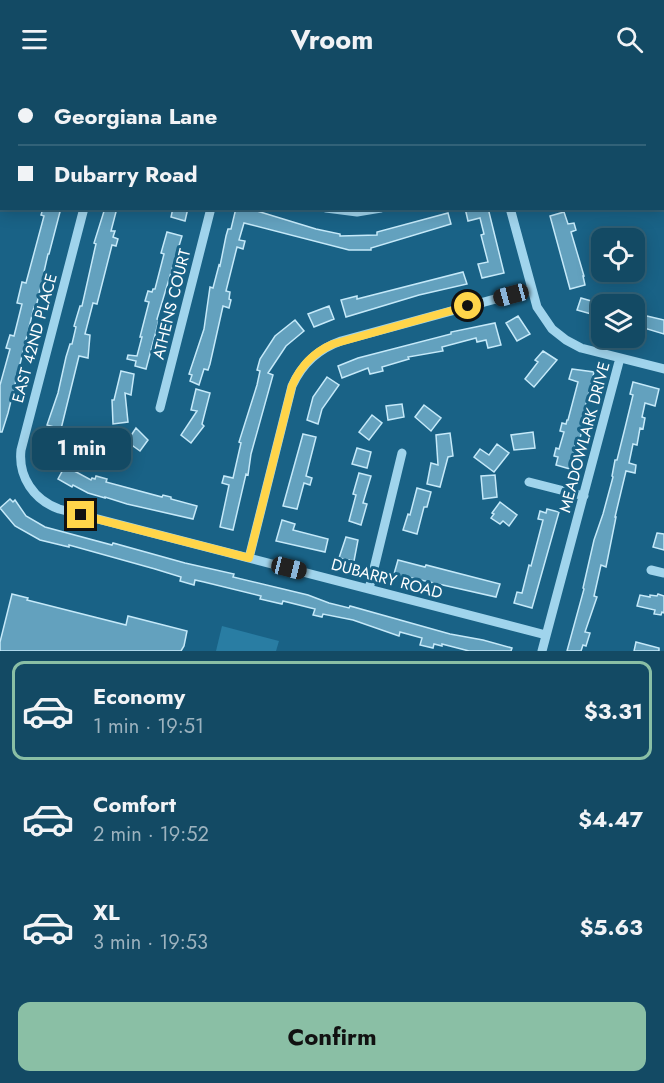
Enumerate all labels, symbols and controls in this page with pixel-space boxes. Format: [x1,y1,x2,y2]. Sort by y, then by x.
text: Vroom [291,20,373,59]
icon: menu [18,23,51,56]
icon: search [613,23,646,56]
text: Georgiana Lane [54,100,217,132]
text: Dubarry Road [54,158,198,190]
map controls [591,228,645,348]
button: locate [591,228,645,282]
street label: ATHENS COURT [147,246,196,362]
street label: EAST 42ND PLACE [6,271,63,405]
car [491,282,531,308]
route start [454,292,481,319]
button: layers [591,294,645,348]
street label: MEADOWLARK DRIVE [553,359,616,515]
callout: 1 min [32,428,130,470]
text: 1 min [57,434,106,463]
route end [67,501,94,528]
street label: DUBARRY ROAD [329,553,445,604]
car [269,555,309,581]
text: Economy [93,680,185,712]
icon: car [21,684,75,738]
text: $3.31 [584,695,643,727]
text: 1 min · 19:51 [93,712,204,741]
text: Comfort [93,788,176,820]
icon: car [21,792,75,846]
text: $4.47 [578,803,643,835]
text: 2 min · 19:52 [93,820,209,849]
text: XL [93,896,120,928]
icon: car [21,900,75,954]
text: $5.63 [580,911,643,943]
text: 3 min · 19:53 [93,928,208,957]
button: Confirm [18,1002,646,1071]

